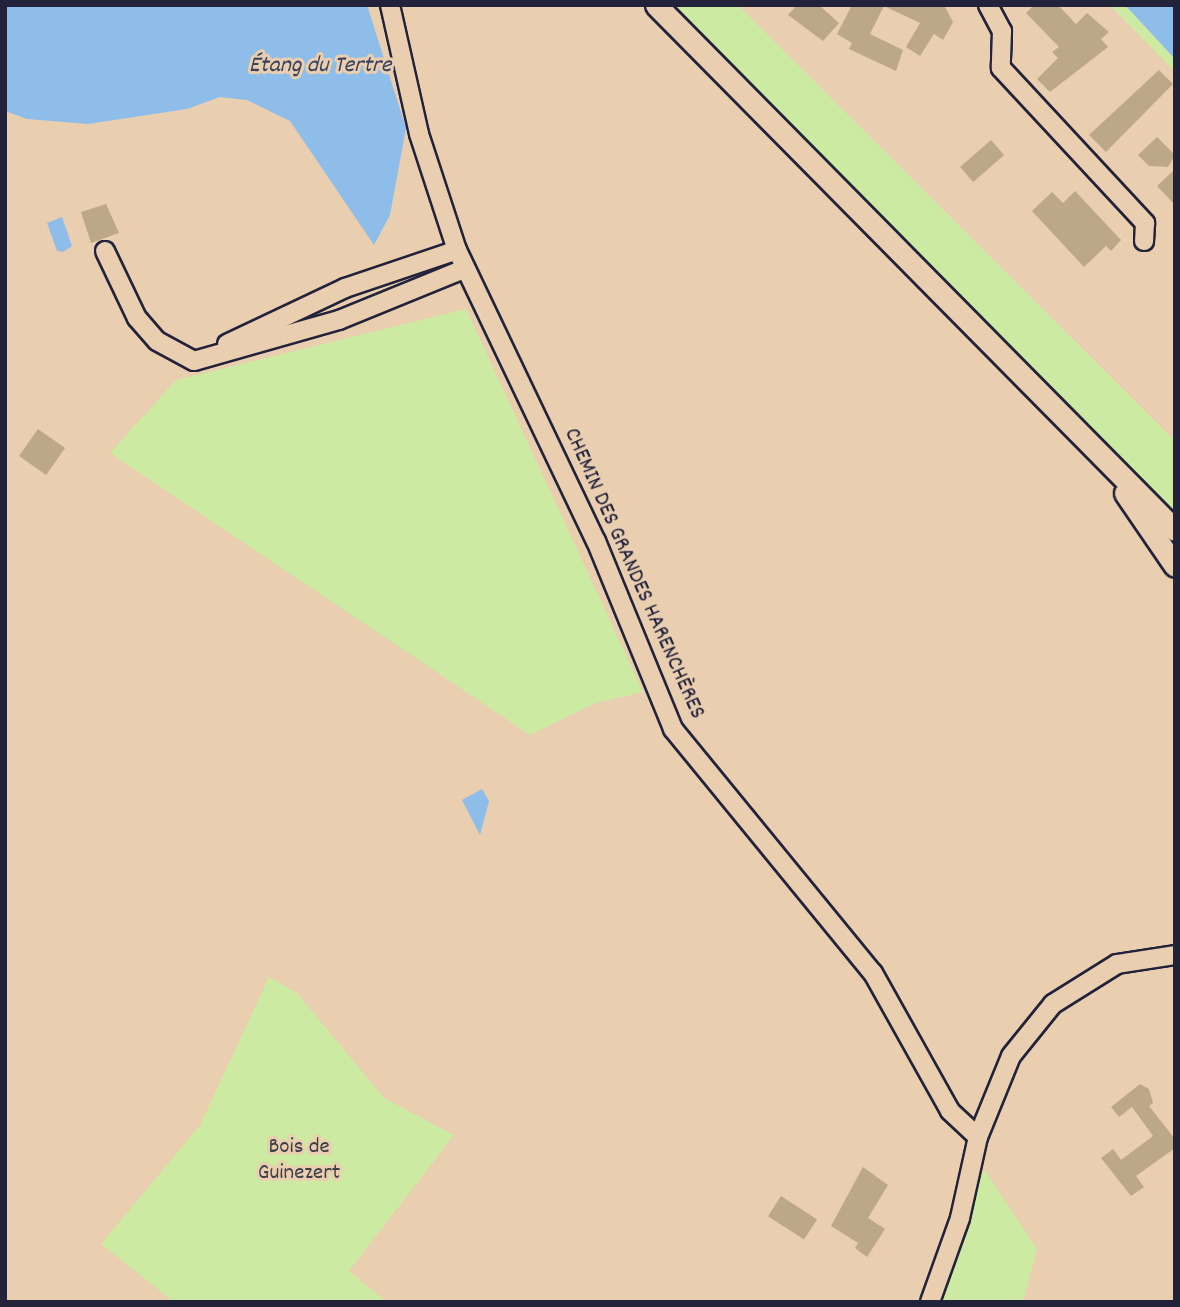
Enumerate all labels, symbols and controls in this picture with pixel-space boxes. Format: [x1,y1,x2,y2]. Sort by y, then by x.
water label: Étang du Tertre [249,53,391,81]
street label: CHEMIN DES GRANDES HARENCHÈRES [556,424,710,724]
park label: Bois de Guinezert [258,1134,340,1188]

